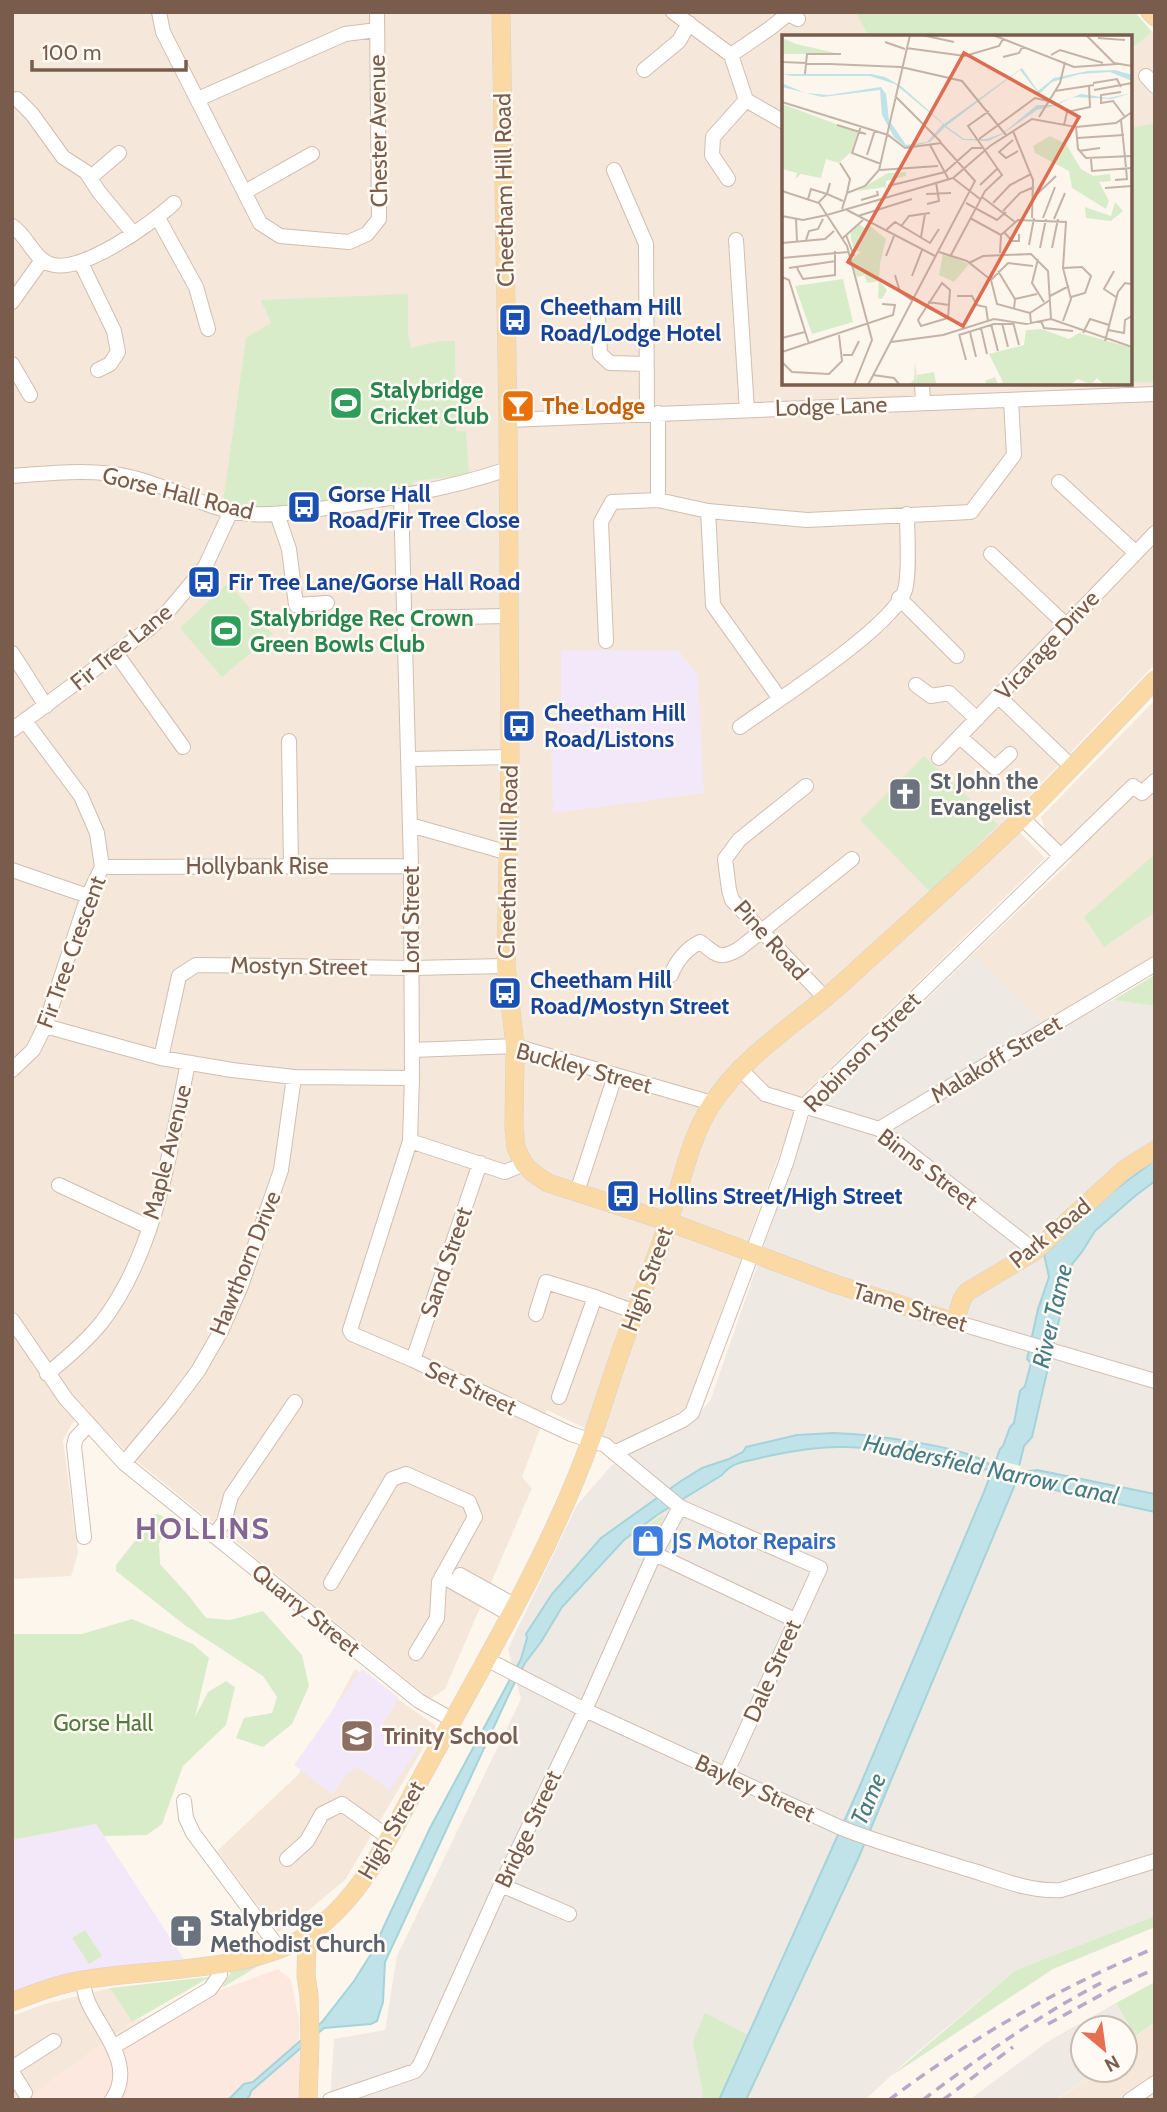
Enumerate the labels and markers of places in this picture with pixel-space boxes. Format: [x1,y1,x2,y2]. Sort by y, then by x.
place label: Cheetham Hill Road/Lodge Hotel [540,293,721,347]
bus stop icon: Cheetham Hill Road/Lodge Hotel [496,301,534,339]
place label: Stalybridge Cricket Club [370,376,489,430]
sports icon: Stalybridge Cricket Club [327,384,365,422]
bar icon: The Lodge [499,387,537,425]
place label: The Lodge [542,392,645,420]
place label: Gorse Hall Road/Fir Tree Close [328,480,520,534]
bus stop icon: Gorse Hall Road/Fir Tree Close [285,488,323,526]
bus stop icon: Fir Tree Lane/Gorse Hall Road [185,563,223,601]
place label: Fir Tree Lane/Gorse Hall Road [228,568,520,596]
place label: Stalybridge Rec Crown Green Bowls Club [250,604,474,658]
sports icon: Stalybridge Rec Crown Green Bowls Club [207,612,245,650]
place label: Cheetham Hill Road/Listons [544,699,686,753]
bus stop icon: Cheetham Hill Road/Listons [500,707,538,745]
place label: St John the Evangelist [930,767,1039,821]
church icon: St John the Evangelist [886,775,924,813]
place label: Cheetham Hill Road/Mostyn Street [530,966,729,1020]
bus stop icon: Cheetham Hill Road/Mostyn Street [486,974,524,1012]
bus stop icon: Hollins Street/High Street [604,1177,642,1215]
place label: Hollins Street/High Street [648,1182,903,1210]
shop icon: JS Motor Repairs [629,1522,667,1560]
place label: JS Motor Repairs [671,1527,836,1555]
school or university icon: Trinity School [338,1717,376,1755]
place label: Trinity School [382,1722,518,1750]
place label: Stalybridge Methodist Church [210,1904,386,1958]
church icon: Stalybridge Methodist Church [167,1912,205,1950]

